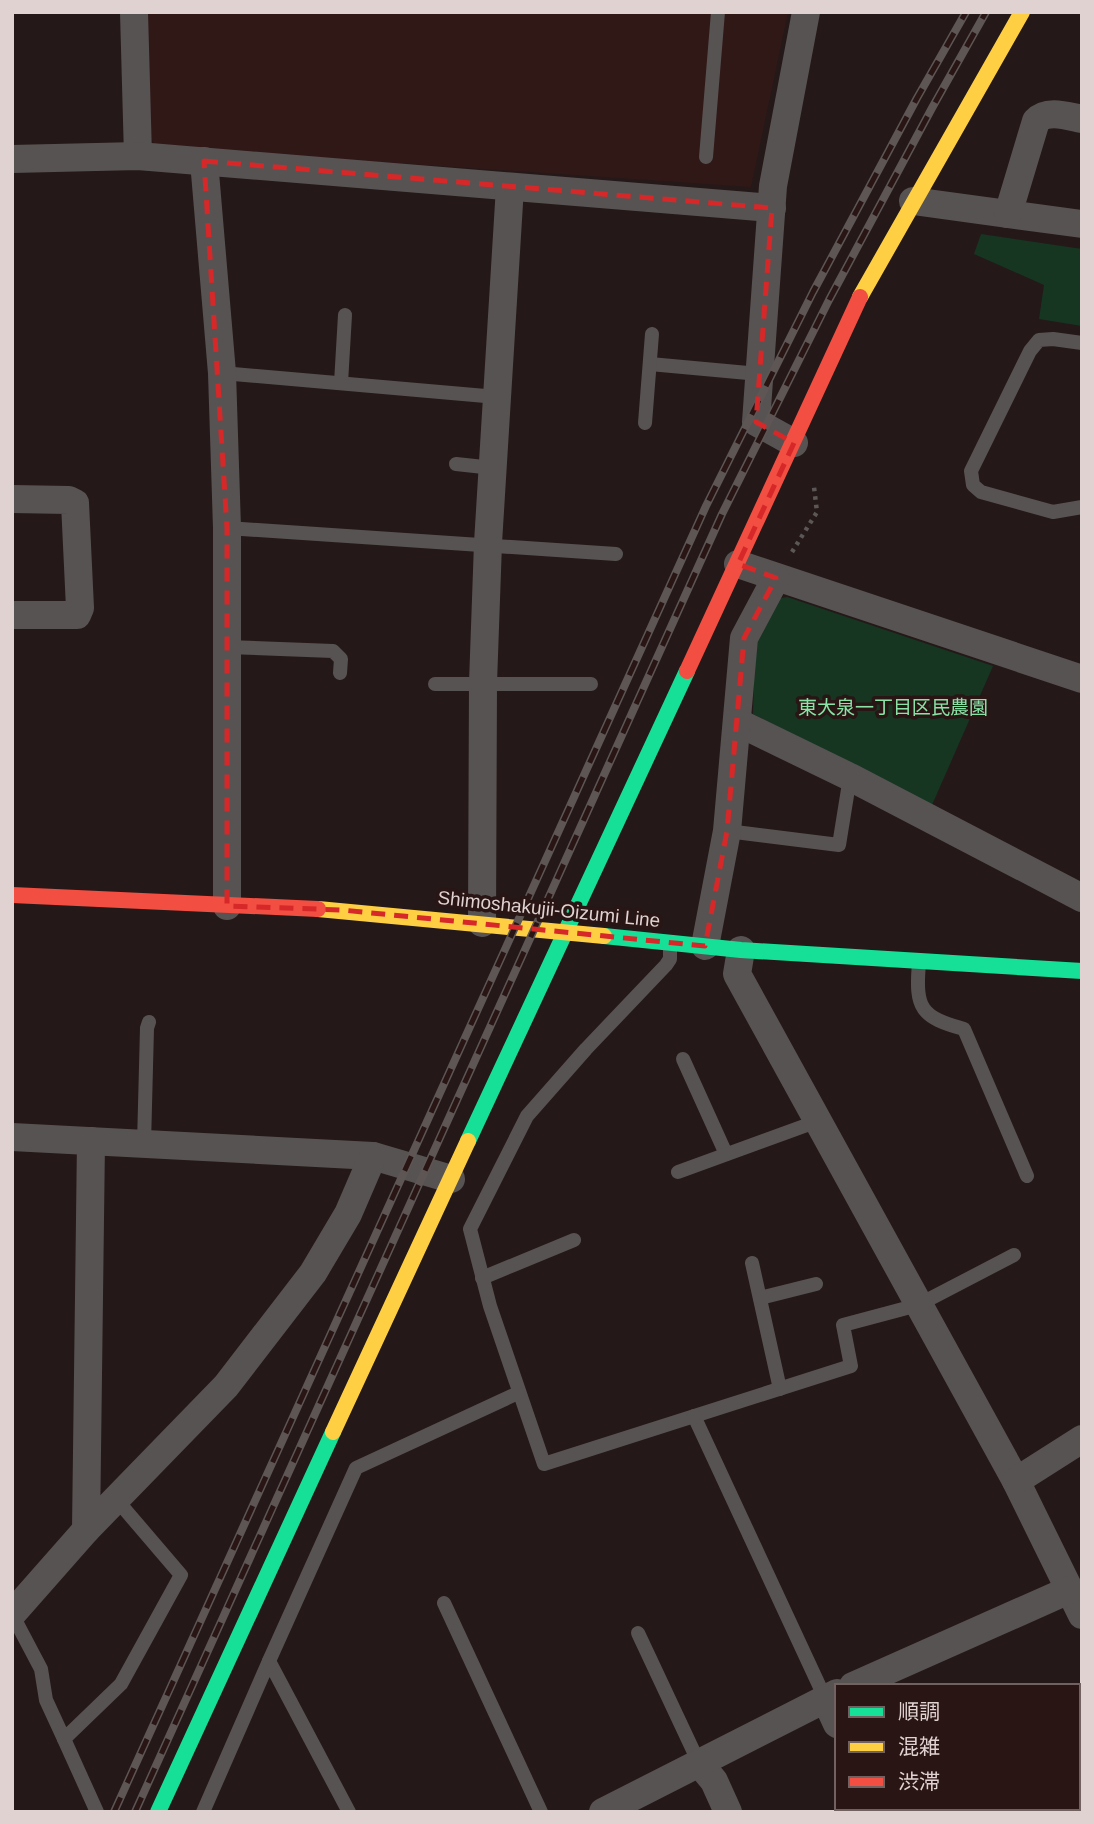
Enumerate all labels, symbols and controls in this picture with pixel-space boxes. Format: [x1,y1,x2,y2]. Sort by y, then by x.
park label: 東大泉一丁目区民農園 [798,697,988,718]
street label: Shimoshakujii-Oizumi Line [437,887,661,931]
legend [835,1684,1080,1810]
text: 順調 [898,1700,940,1723]
text: 混雑 [898,1735,940,1758]
text: 渋滞 [898,1770,940,1793]

